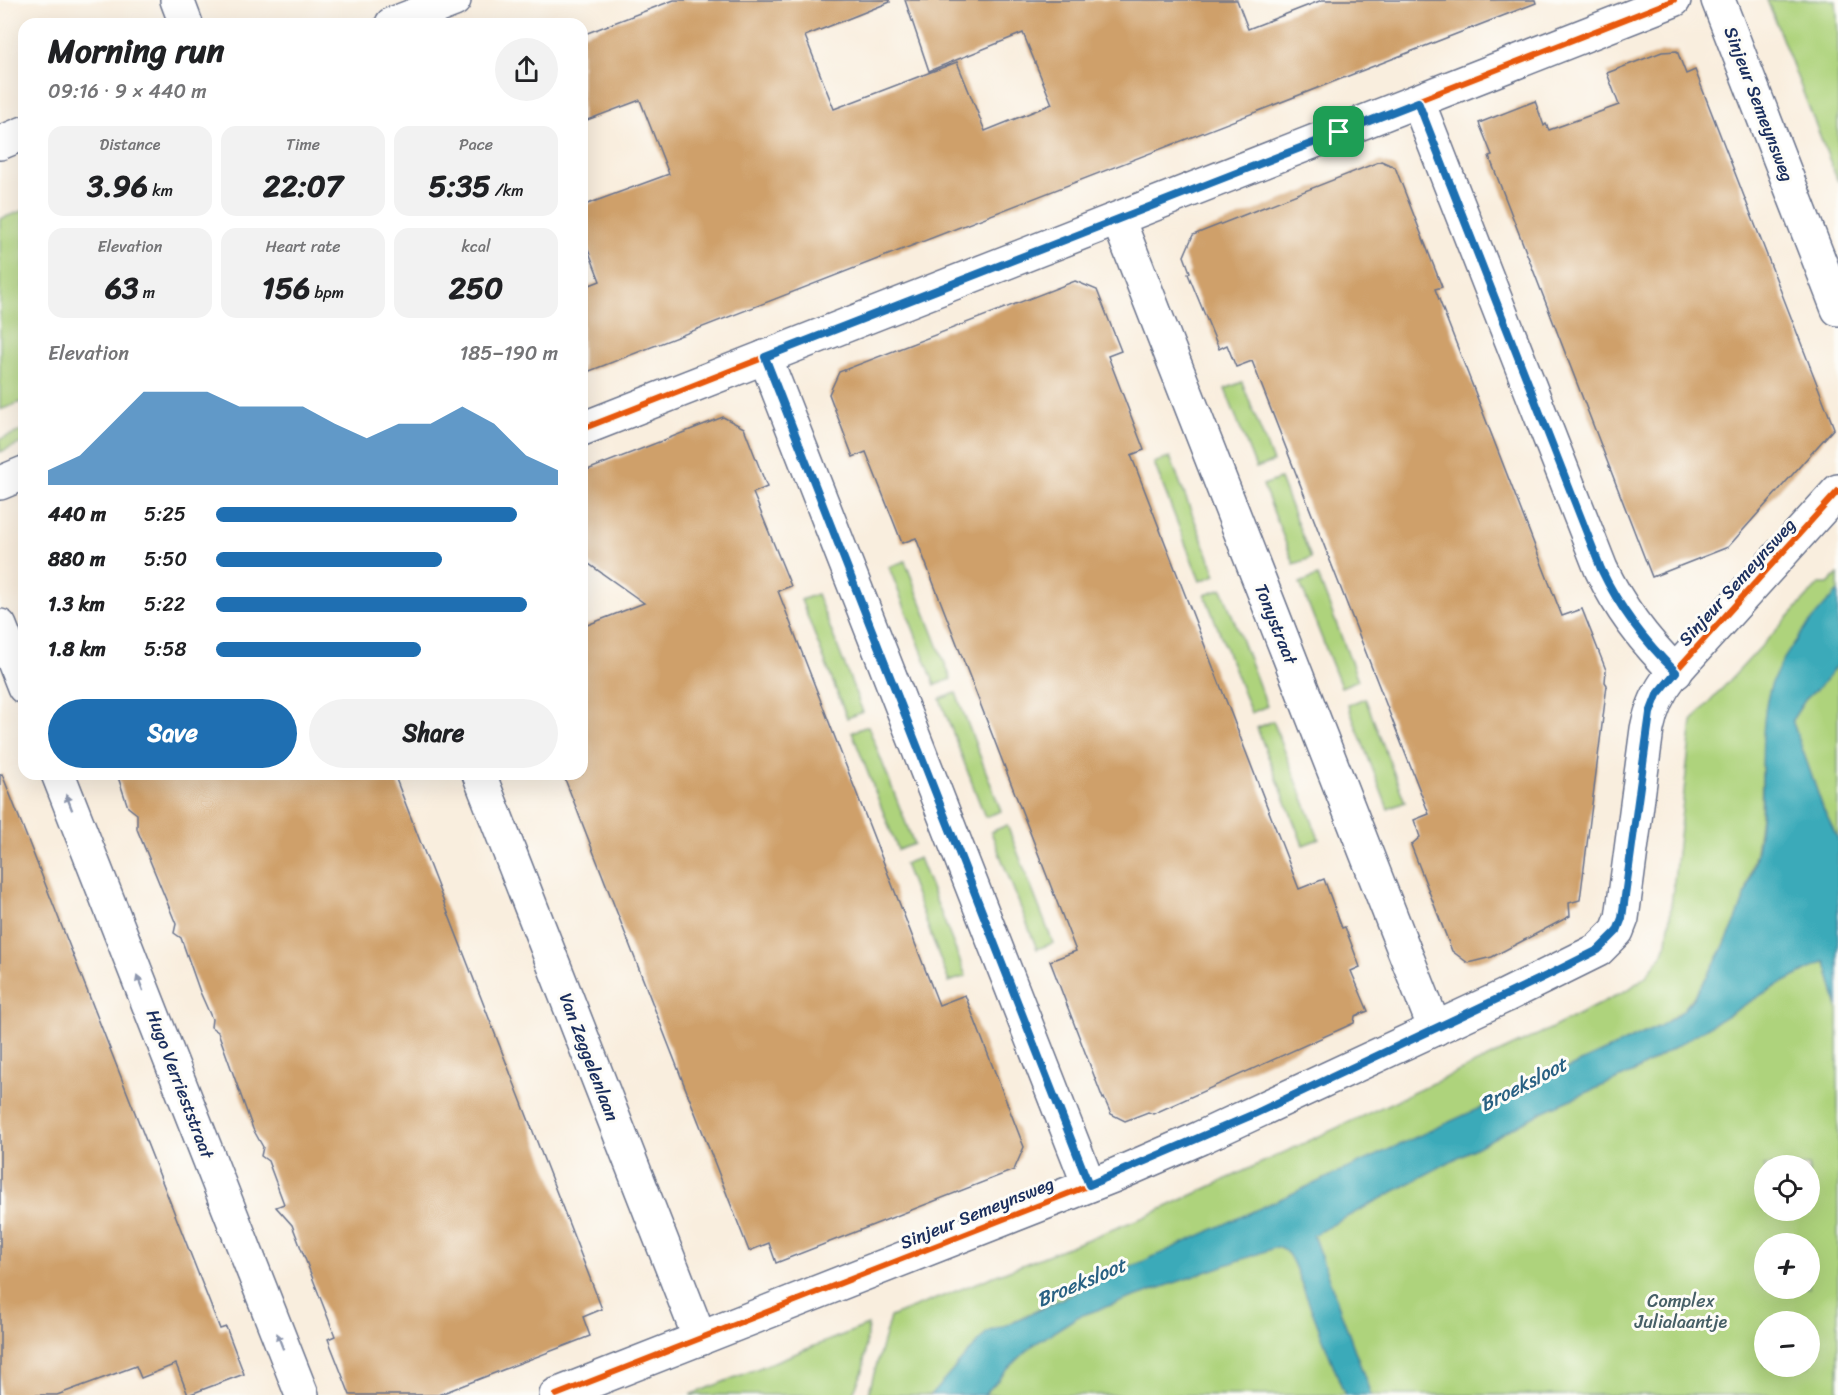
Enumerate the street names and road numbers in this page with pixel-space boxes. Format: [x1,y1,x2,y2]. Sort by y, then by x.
street label: Sinjeur Semeynsweg [1715,22,1803,186]
street label: Sinjeur Semeynsweg [1670,510,1804,654]
street label: Tonystraat [1245,579,1307,670]
street label: Van Zeggelenlaan [550,988,628,1126]
street label: Hugo Verrieststraat [137,1005,223,1164]
street label: Sinjeur Semeynsweg [895,1167,1059,1259]

